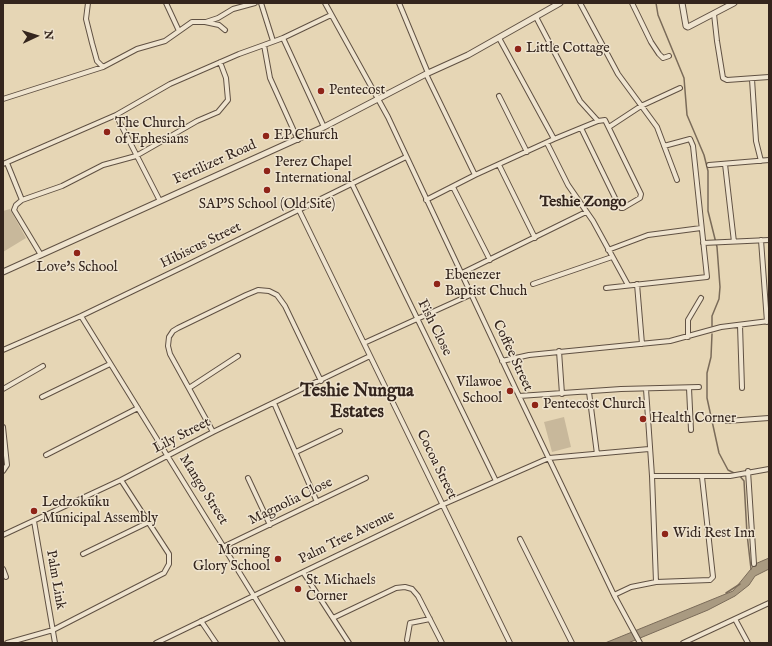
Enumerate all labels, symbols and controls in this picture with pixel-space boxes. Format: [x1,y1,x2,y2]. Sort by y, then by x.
north arrow [16,16,56,56]
text: N [41,30,55,40]
place label: Little Cottage [526,41,610,57]
marker: Little Cottage [513,44,523,54]
place label: Pentecost [329,83,385,99]
marker: Pentecost [316,86,326,96]
place label: The Church of Ephesians [115,116,189,148]
marker: The Church of Ephesians [102,127,112,137]
place label: EP Church [274,128,338,144]
marker: EP Church [261,131,271,141]
street label: Fertilizer Road [171,137,259,189]
place label: Perez Chapel International [275,155,352,188]
marker: Perez Chapel International [262,166,272,176]
marker: SAP'S School (Old Site) [262,185,272,195]
district label: Teshie Zongo [540,194,626,212]
place label: SAP'S School (Old Site) [199,197,335,213]
street label: Hibiscus Street [158,219,244,273]
marker: Love's School [72,248,82,258]
place label: Love's School [36,260,118,276]
place label: Ebenezer Baptist Chuch [445,268,527,300]
marker: Ebenezer Baptist Chuch [432,279,442,289]
street label: Fish Close [413,297,455,359]
street label: Coffee Street [488,318,536,394]
place label: Vilawoe School [456,375,502,408]
district label: Teshie Nungua Estates [300,381,414,424]
marker: Vilawoe School [505,386,515,396]
place label: Pentecost Church [543,397,646,413]
marker: Pentecost Church [530,400,540,410]
place label: Health Corner [651,411,736,427]
street label: Lily Street [151,414,213,458]
marker: Health Corner [638,414,648,424]
street label: Cocoa Street [412,428,460,502]
street label: Mango Street [175,452,231,528]
street label: Magnolia Close [246,474,336,530]
place label: Ledzokuku Municipal Assembly [42,495,158,528]
marker: Ledzokuku Municipal Assembly [29,506,39,516]
street label: Palm Tree Avenue [296,507,398,569]
place label: Widi Rest Inn [673,526,755,542]
marker: Widi Rest Inn [660,529,670,539]
place label: Morning Glory School [193,543,270,576]
street label: Palm Link [41,549,69,611]
marker: Morning Glory School [273,554,283,564]
place label: St. Michaels Corner [306,573,376,606]
marker: St. Michaels Corner [293,584,303,594]

